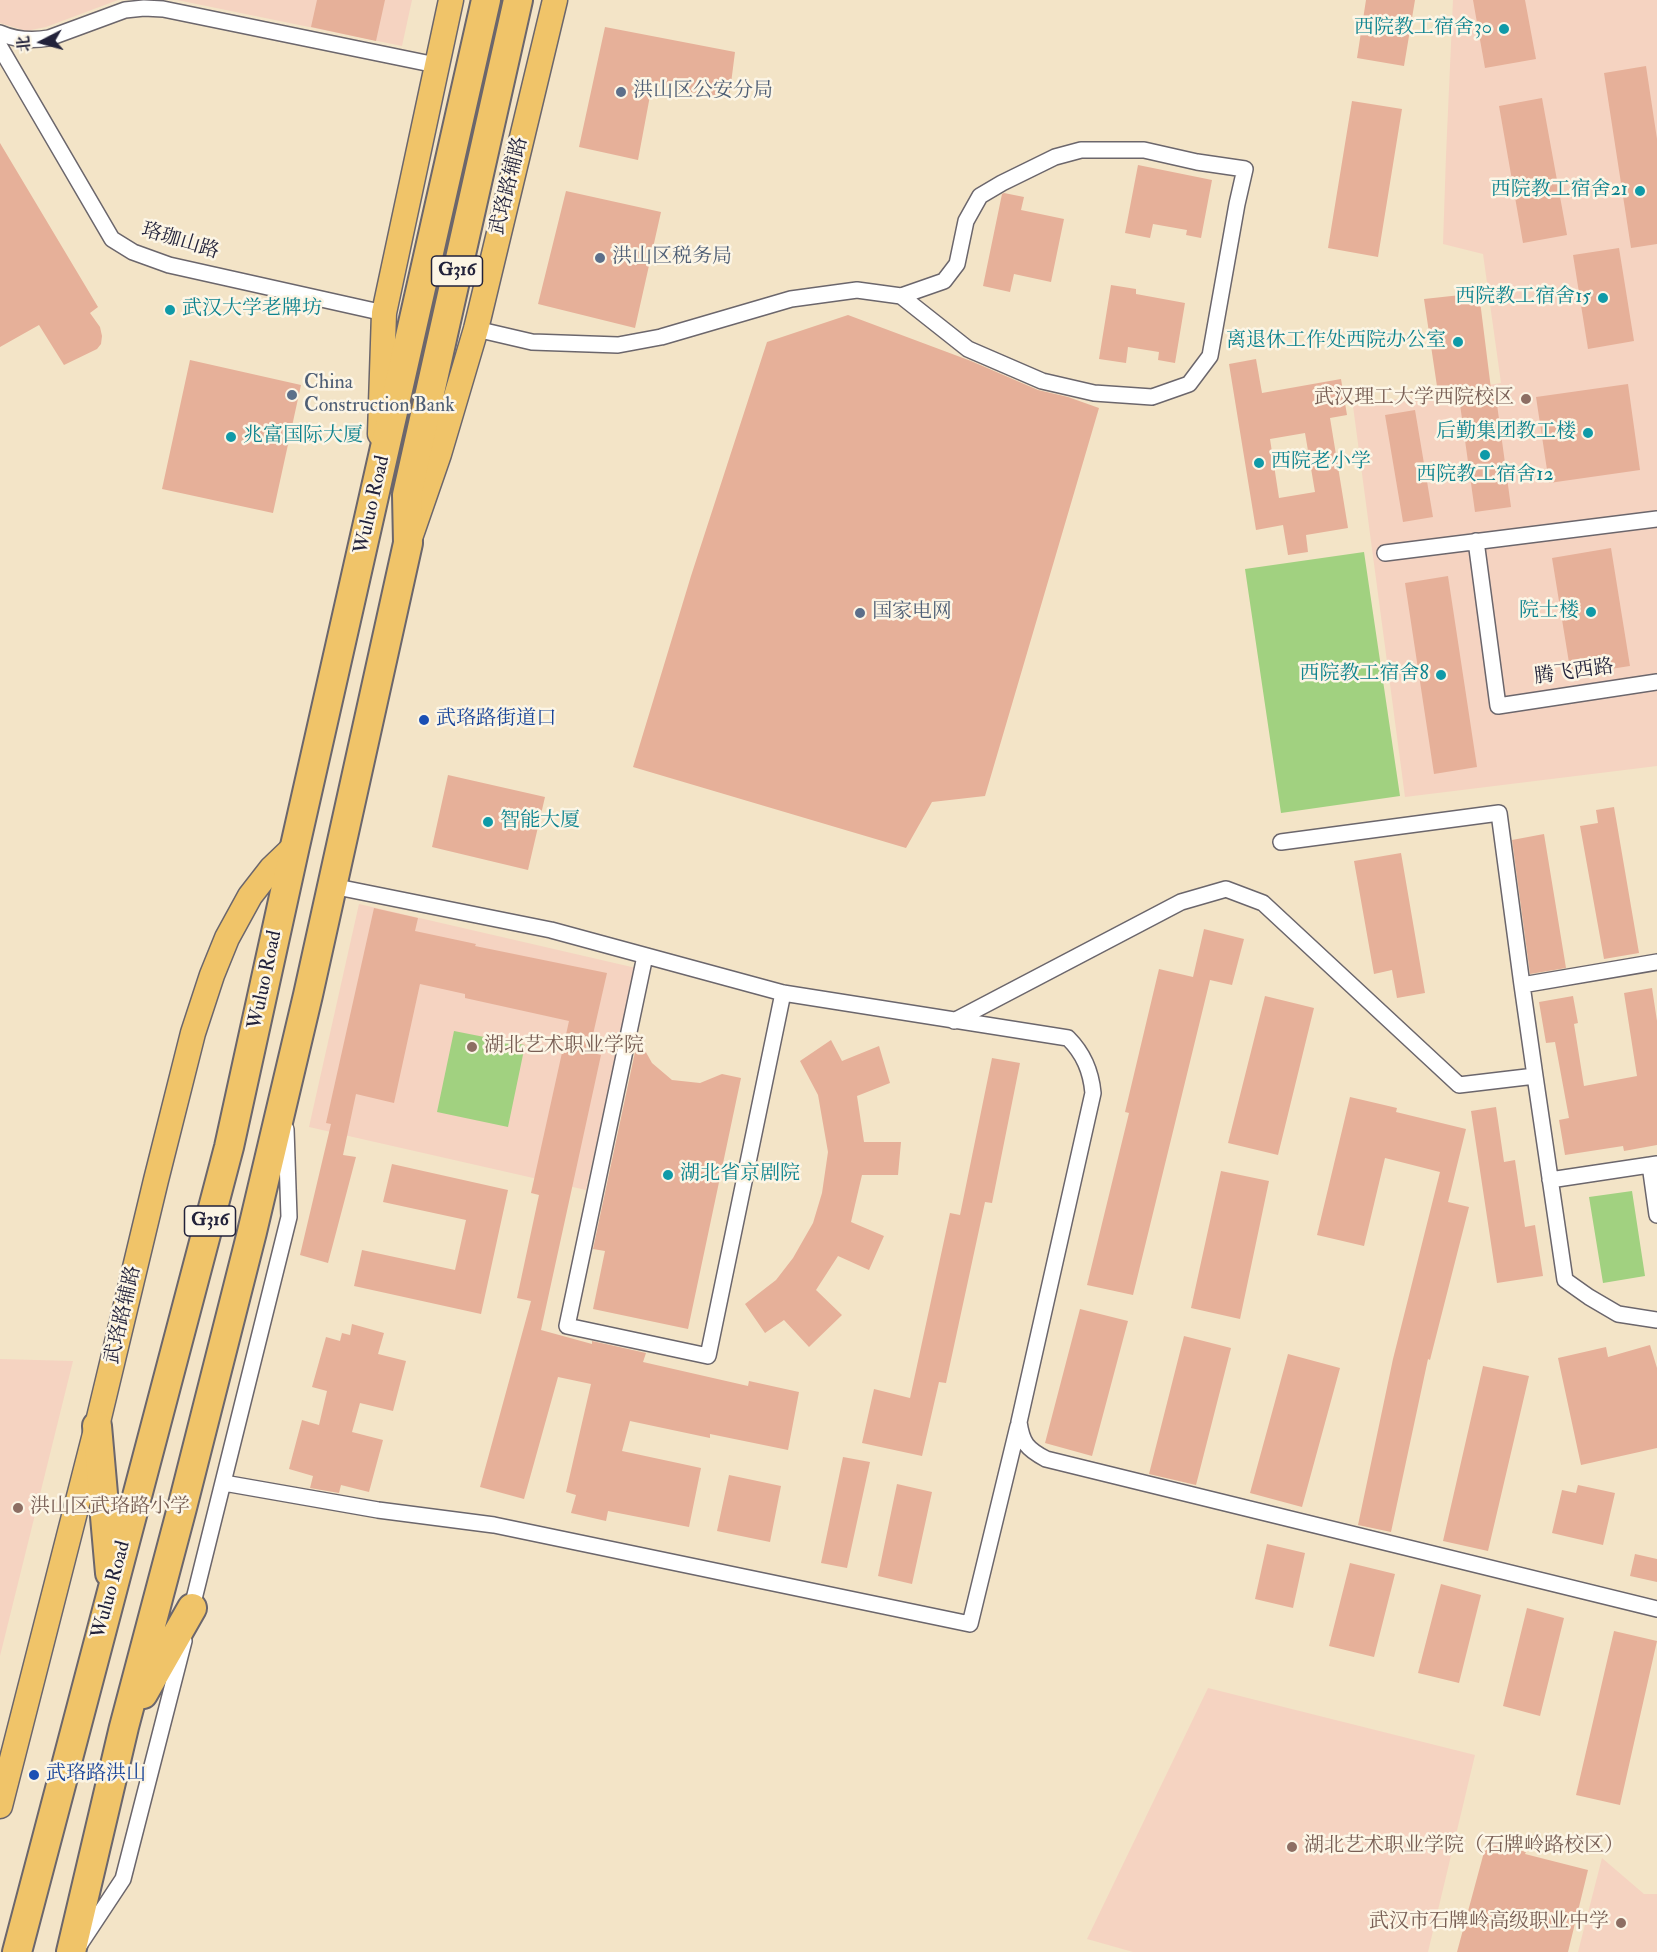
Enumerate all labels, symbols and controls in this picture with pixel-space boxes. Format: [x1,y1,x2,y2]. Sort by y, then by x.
north arrow [12,12,72,72]
place label: 西院教工宿舍30 [1354,17,1492,41]
marker: 西院教工宿舍30 [1497,22,1511,36]
text: 北 [13,35,35,53]
place label: 洪山区公安分局 [633,80,773,104]
marker: 洪山区公安分局 [614,85,628,99]
street label: 武珞路辅路 [486,135,534,237]
place label: 西院教工宿舍21 [1491,179,1628,203]
marker: 西院教工宿舍21 [1633,184,1647,198]
street label: 珞珈山路 [138,219,222,265]
place label: 洪山区税务局 [612,246,732,270]
marker: 洪山区税务局 [593,251,607,265]
road number: G316 [432,256,482,286]
place label: 西院教工宿舍15 [1455,286,1591,310]
marker: 西院教工宿舍15 [1596,291,1610,305]
place label: 武汉大学老牌坊 [182,298,322,322]
marker: 武汉大学老牌坊 [163,303,177,317]
place label: 离退休工作处西院办公室 [1226,330,1446,354]
marker: 离退休工作处西院办公室 [1451,335,1465,349]
place label: China Construction Bank [304,372,455,419]
place label: 武汉理工大学西院校区 [1314,387,1514,411]
marker: China Construction Bank [285,388,299,402]
marker: 武汉理工大学西院校区 [1519,392,1533,406]
place label: 后勤集团教工楼 [1436,421,1576,445]
place label: 兆富国际大厦 [243,425,363,449]
marker: 后勤集团教工楼 [1581,426,1595,440]
marker: 兆富国际大厦 [224,430,238,444]
marker: 西院教工宿舍12 [1478,448,1492,462]
place label: 西院老小学 [1271,451,1371,475]
street label: Wuluo Road [350,453,396,557]
marker: 西院老小学 [1252,456,1266,470]
place label: 西院教工宿舍12 [1416,464,1554,488]
place label: 院士楼 [1519,600,1579,624]
place label: 国家电网 [872,601,952,625]
marker: 院士楼 [1584,605,1598,619]
marker: 国家电网 [853,606,867,620]
street label: 腾飞西路 [1533,656,1615,690]
place label: 西院教工宿舍8 [1300,663,1429,687]
marker: 西院教工宿舍8 [1434,668,1448,682]
place label: 武珞路街道口 [436,708,556,732]
marker: 武珞路街道口 [417,713,431,727]
place label: 智能大厦 [500,810,580,834]
marker: 智能大厦 [481,815,495,829]
street label: Wuluo Road [244,928,288,1032]
place label: 湖北艺术职业学院 [484,1035,644,1059]
marker: 湖北艺术职业学院 [465,1040,479,1054]
place label: 湖北省京剧院 [680,1163,800,1187]
marker: 湖北省京剧院 [661,1168,675,1182]
road number: G316 [184,1206,236,1236]
street label: 武珞路辅路 [101,1264,147,1366]
place label: 洪山区武珞路小学 [30,1496,190,1520]
marker: 洪山区武珞路小学 [11,1501,25,1515]
street label: Wuluo Road [87,1538,137,1642]
place label: 武珞路洪山 [46,1763,146,1787]
marker: 武珞路洪山 [27,1768,41,1782]
place label: 湖北艺术职业学院（石牌岭路校区） [1304,1835,1624,1859]
marker: 湖北艺术职业学院（石牌岭路校区） [1285,1840,1299,1854]
place label: 武汉市石牌岭高级职业中学 [1369,1911,1609,1935]
marker: 武汉市石牌岭高级职业中学 [1614,1916,1628,1930]

